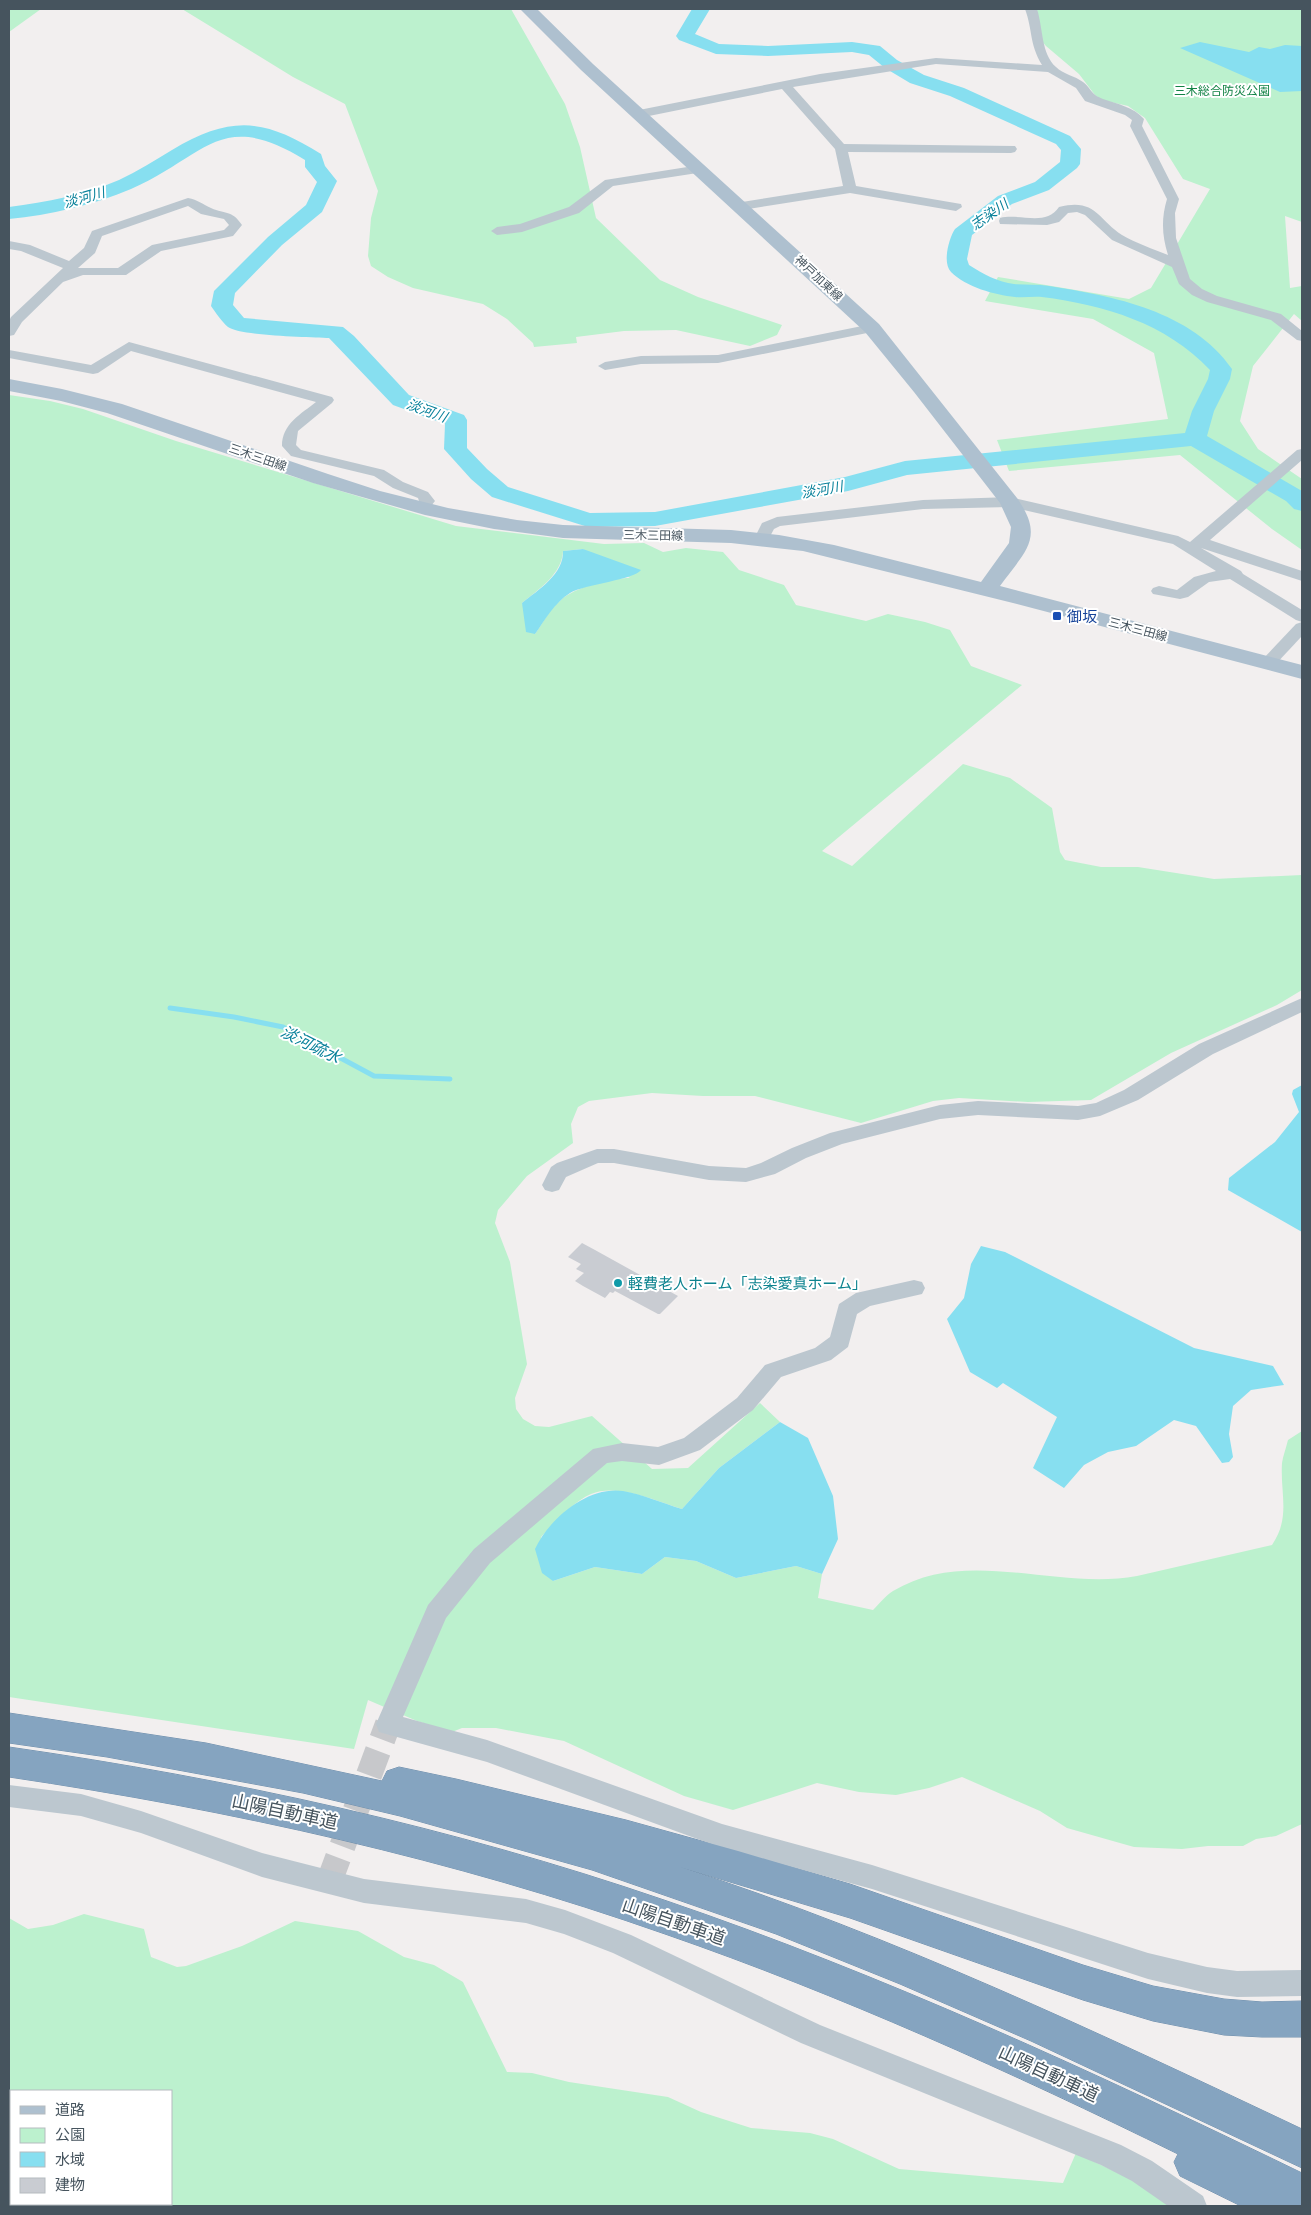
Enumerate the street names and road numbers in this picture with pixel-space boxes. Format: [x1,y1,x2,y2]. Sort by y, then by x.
street label: 神戸加東線 [791,251,847,305]
street label: 三木三田線 [227,439,289,475]
street label: 三木三田線 [623,526,683,544]
street label: 三木三田線 [1107,613,1169,645]
street label: 山陽自動車道 [230,1788,340,1834]
street label: 山陽自動車道 [619,1892,729,1950]
street label: 山陽自動車道 [995,2039,1103,2107]

